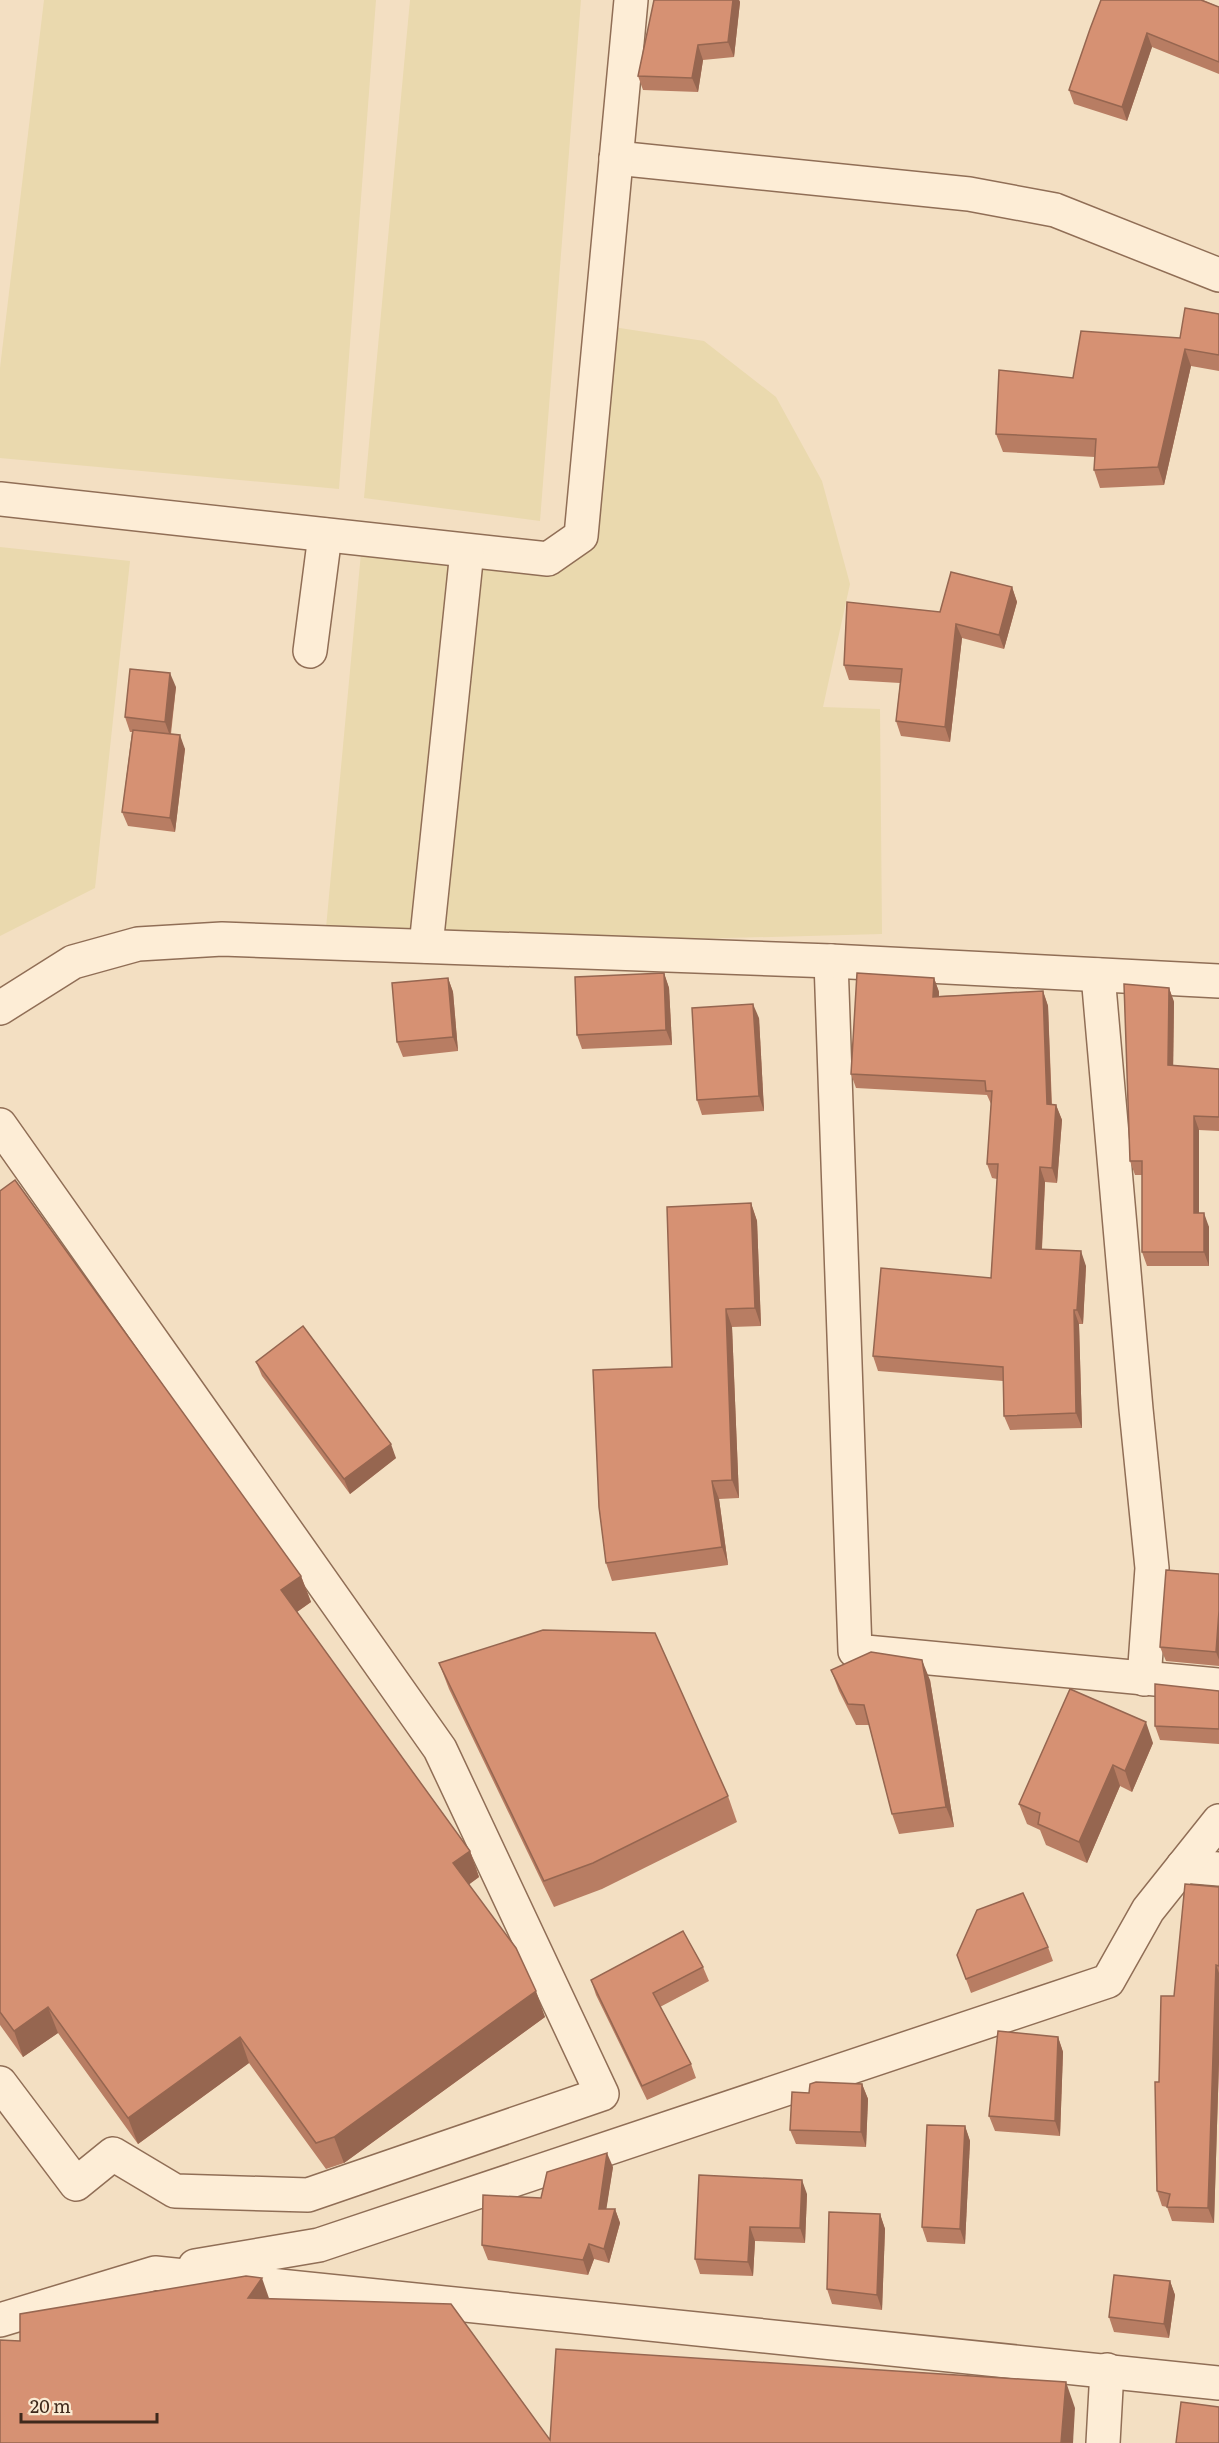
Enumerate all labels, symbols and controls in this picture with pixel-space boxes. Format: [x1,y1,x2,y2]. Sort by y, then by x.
scale bar [21,2386,158,2424]
text: 20 m [30,2392,71,2419]

